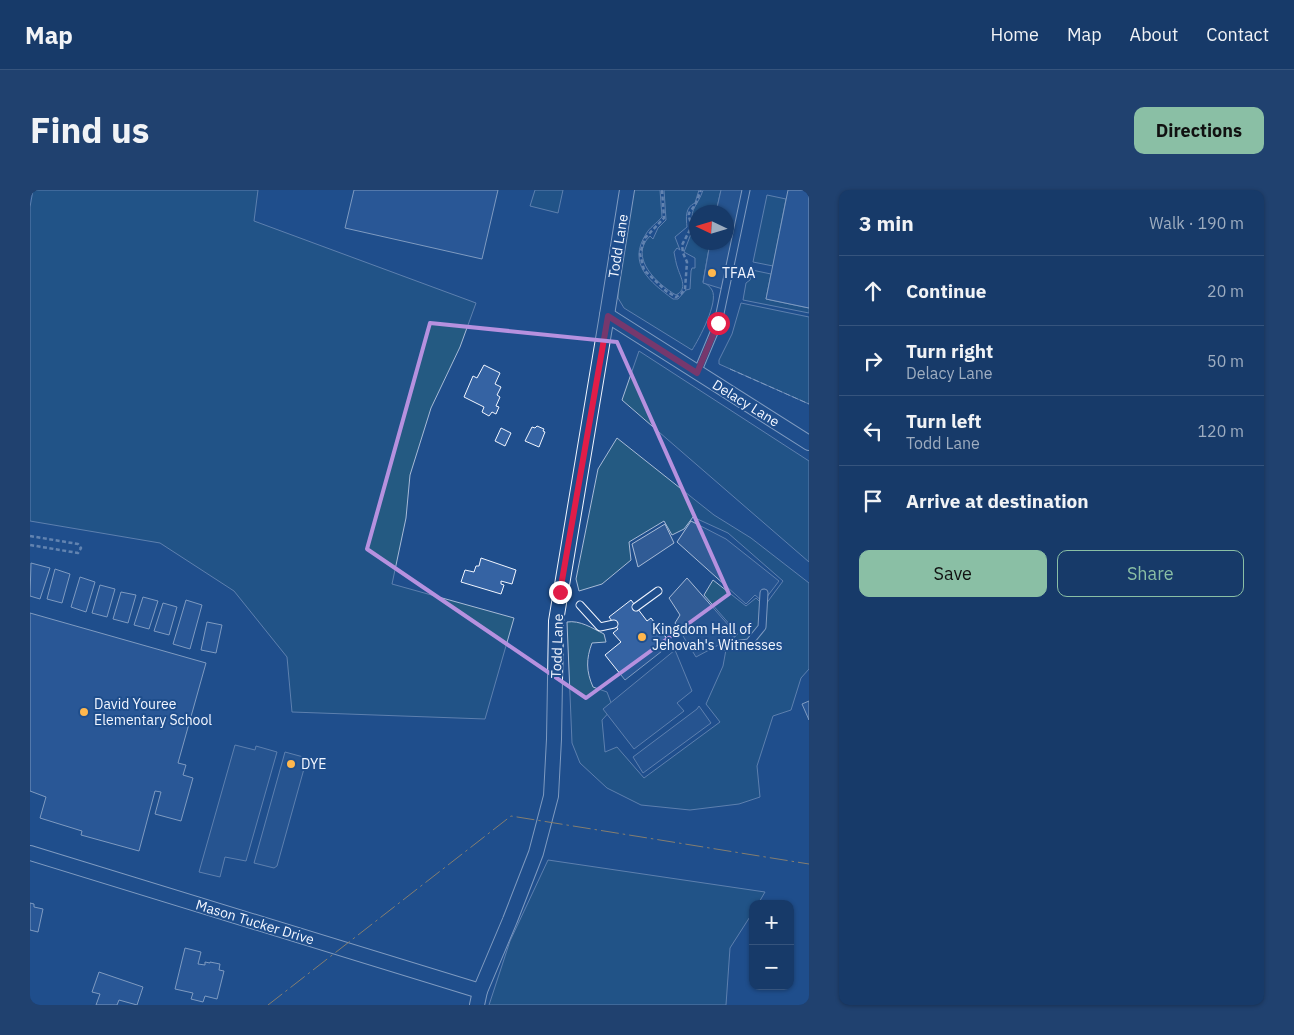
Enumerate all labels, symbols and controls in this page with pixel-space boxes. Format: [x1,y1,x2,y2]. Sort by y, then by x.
text: Map [25,19,73,51]
text: Home [991,23,1039,46]
text: Map [1067,23,1102,46]
text: About [1130,23,1178,46]
text: Contact [1206,23,1269,46]
text: Find us [30,107,149,153]
button: Directions [1134,107,1264,154]
north arrow [689,205,734,250]
text: 3 min [859,209,914,237]
street label: Todd Lane [604,212,632,279]
text: Walk · 190 m [1149,213,1244,233]
place label: TFAA [722,264,755,282]
marker: TFAA [706,267,718,279]
icon: ahead [859,277,887,305]
text: Continue [906,279,986,303]
text: 20 m [1207,281,1244,301]
route start [707,312,730,335]
text: Turn right [906,339,993,363]
icon: right [859,347,887,375]
text: 50 m [1207,351,1244,371]
text: Delacy Lane [906,363,993,383]
street label: Delacy Lane [709,375,783,431]
text: Turn left [906,409,982,433]
icon: left [859,417,887,445]
text: 120 m [1197,421,1244,441]
text: Todd Lane [906,433,980,453]
icon: arrive [859,487,887,515]
text: Arrive at destination [906,489,1089,513]
button: Save [859,550,1047,597]
button: Share [1057,550,1244,597]
route end [549,581,572,604]
street label: Todd Lane [547,613,567,679]
place label: Kingdom Hall of Jehovah's Witnesses [652,620,783,654]
marker: Kingdom Hall of Jehovah's Witnesses [636,631,648,643]
place label: David Youree Elementary School [94,695,212,729]
marker: David Youree Elementary School [78,706,90,718]
place label: DYE [301,755,326,773]
marker: DYE [285,758,297,770]
street label: Mason Tucker Drive [194,895,317,949]
map controls [749,900,794,990]
button: + [749,900,794,945]
button: − [749,945,794,990]

